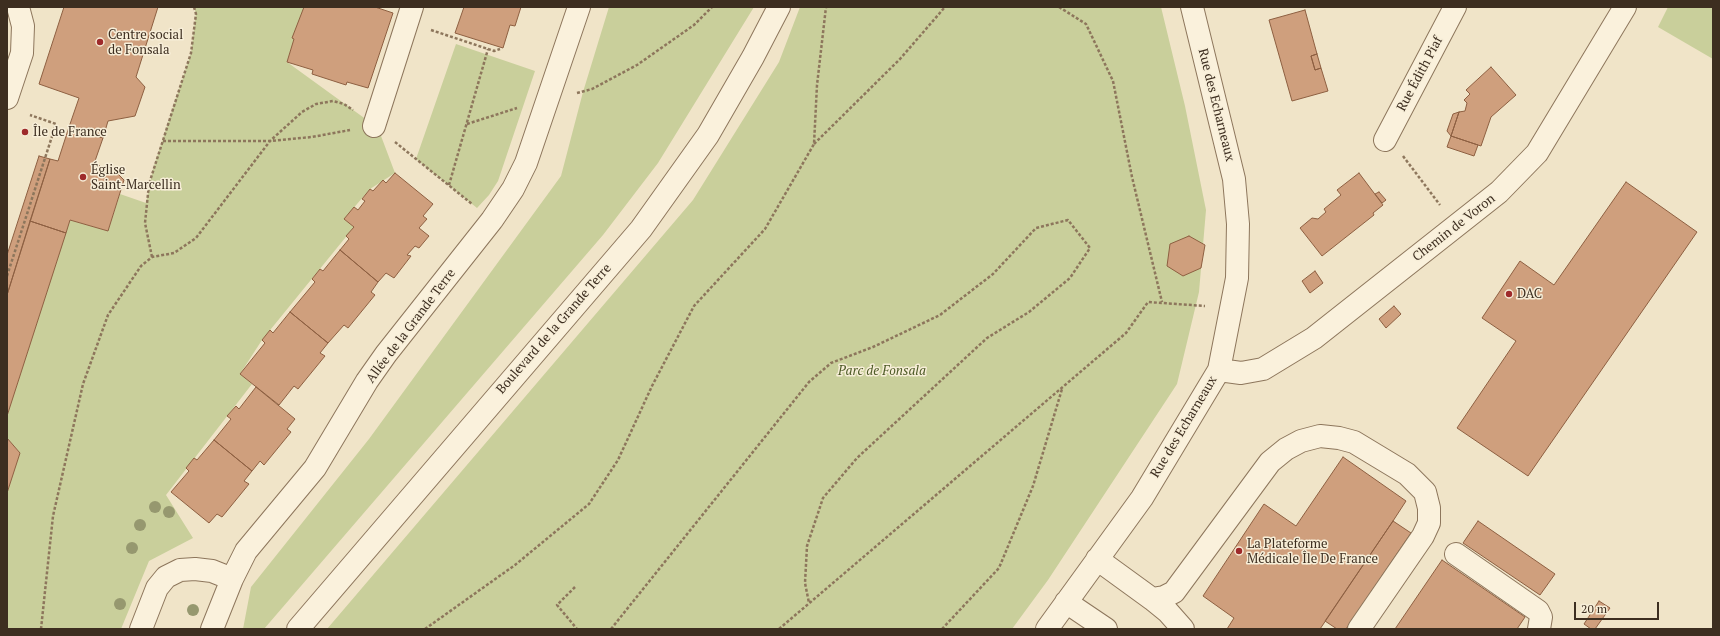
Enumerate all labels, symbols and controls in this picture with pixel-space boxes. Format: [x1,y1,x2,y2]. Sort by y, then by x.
place label: Centre social de Fonsala [108,27,183,58]
street label: Rue Édith Piaf [1394,34,1446,114]
marker: Centre social de Fonsala [95,37,105,47]
street label: Rue des Echarneaux [1194,47,1238,163]
place label: Île de France [33,124,107,140]
marker: Île de France [20,127,30,137]
place label: Église Saint-Marcellin [91,162,181,193]
marker: Église Saint-Marcellin [78,172,88,182]
street label: Chemin de Voron [1410,191,1498,265]
street label: Boulevard de la Grande Terre [493,261,615,397]
street label: Allée de la Grande Terre [363,266,459,386]
place label: DAC [1517,286,1542,302]
marker: DAC [1504,289,1514,299]
park label: Parc de Fonsala [838,363,926,379]
street label: Rue des Echarneaux [1147,373,1221,481]
place label: La Plateforme Médicale Île De France [1247,536,1378,567]
marker: La Plateforme Médicale Île De France [1234,546,1244,556]
scale bar [1576,594,1661,620]
text: 20 m [1581,601,1607,616]

